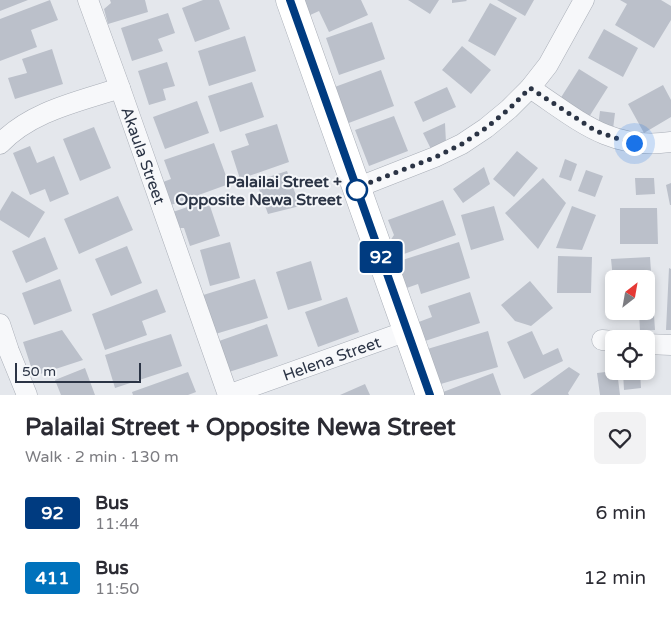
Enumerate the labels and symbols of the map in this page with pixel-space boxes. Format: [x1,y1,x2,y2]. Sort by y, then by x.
street label: Akaula Street [116,104,169,207]
your location [622,131,647,156]
place label: Palailai Street + Opposite Newa Street [175,172,343,210]
marker: Palailai Street + Opposite Newa Street [346,179,368,201]
line badge: 92 [358,241,404,273]
north arrow [605,270,655,320]
street label: Helena Street [280,332,384,386]
scale bar [15,360,141,383]

